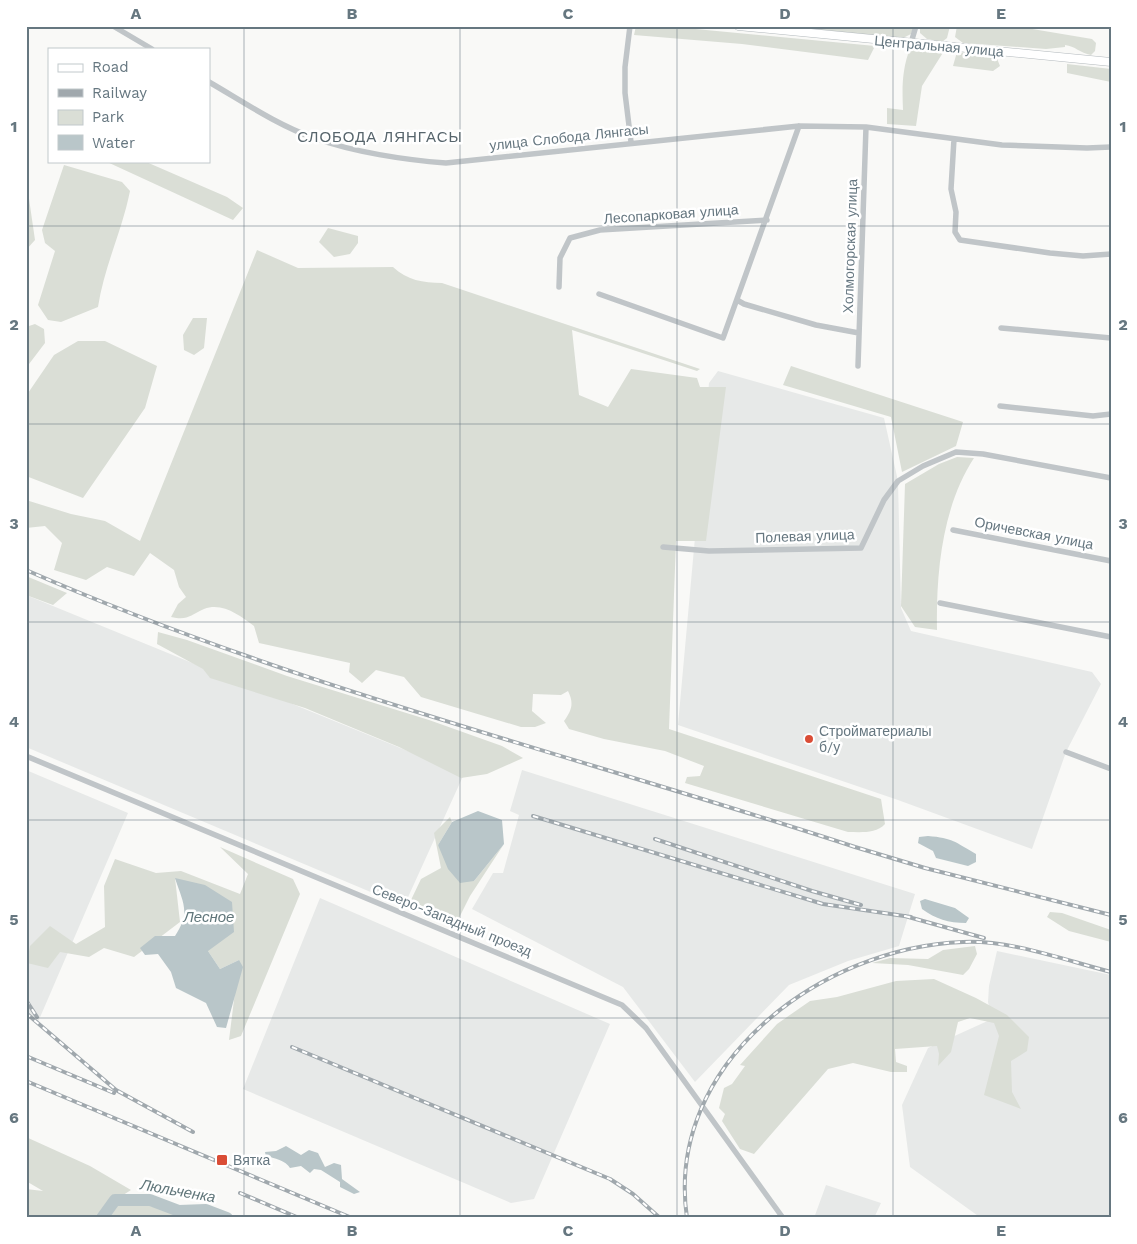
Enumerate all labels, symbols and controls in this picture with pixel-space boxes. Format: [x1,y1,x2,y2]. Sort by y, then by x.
text: A [131,4,142,23]
text: B [347,4,358,23]
text: C [563,4,574,23]
text: D [779,4,791,23]
text: E [996,4,1006,23]
street label: Центральная улица [874,32,1005,60]
legend [48,48,210,162]
text: Road [92,58,129,76]
text: Railway [92,84,147,102]
text: Park [92,108,125,126]
text: 1 [11,117,17,136]
text: 1 [1120,117,1126,136]
street label: улица Слобода Лянгасы [489,121,649,153]
district label: СЛОБОДА ЛЯНГАСЫ [297,128,463,146]
text: Water [92,134,135,152]
street label: Холмогорская улица [840,178,860,314]
street label: Лесопарковая улица [603,201,739,227]
text: 2 [9,315,19,334]
text: 2 [1118,315,1128,334]
text: 3 [9,514,19,533]
street label: Оричевская улица [973,514,1095,552]
text: 3 [1118,514,1128,533]
street label: Полевая улица [755,526,855,546]
text: 4 [9,712,19,731]
text: 4 [1118,712,1128,731]
place label: Стройматериалы б/у [819,723,932,755]
marker: Стройматериалы б/у [803,733,815,745]
street label: Северо-Западный проезд [370,881,534,959]
water label: Лесное [183,908,234,926]
text: 5 [9,910,19,929]
text: 5 [1118,910,1128,929]
text: 6 [9,1108,19,1127]
text: 6 [1118,1108,1128,1127]
place label: Вятка [233,1152,271,1168]
marker: Вятка [215,1153,229,1167]
water label: Люльченка [138,1175,217,1206]
text: A [131,1221,142,1240]
text: B [347,1221,358,1240]
text: C [563,1221,574,1240]
text: D [779,1221,791,1240]
text: E [996,1221,1006,1240]

